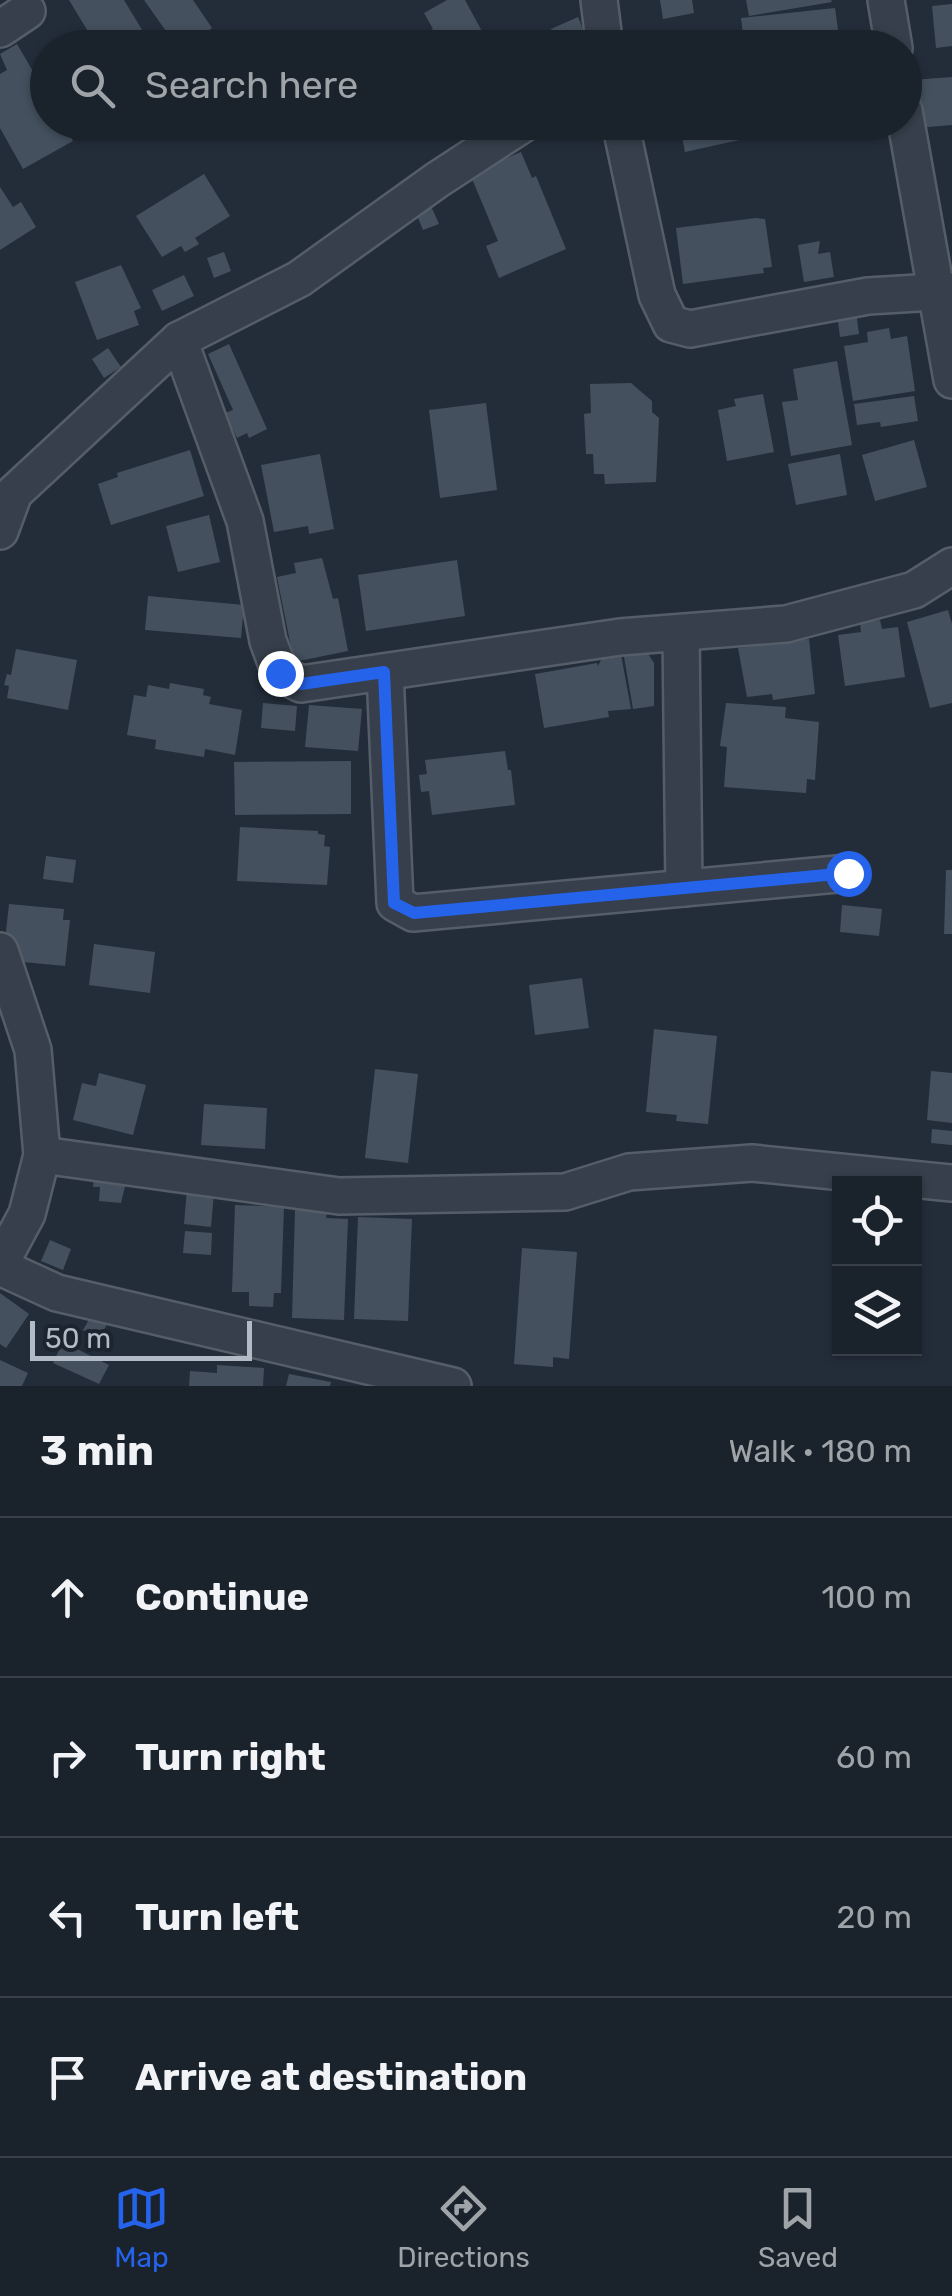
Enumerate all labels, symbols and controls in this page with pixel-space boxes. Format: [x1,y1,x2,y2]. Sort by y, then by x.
search box [30,30,922,140]
icon: search [65,58,120,113]
text: Search here [145,62,358,108]
route end [258,651,304,697]
route start [826,851,872,897]
map controls [832,1176,922,1356]
button: locate [832,1176,922,1266]
button: layers [832,1266,922,1356]
scale bar [30,1316,252,1360]
text: 50 m [45,1322,111,1355]
text: 3 min [40,1426,154,1476]
text: Walk · 180 m [729,1432,912,1470]
icon: ahead [40,1570,95,1625]
text: Continue [135,1574,309,1620]
text: 100 m [821,1578,912,1616]
icon: right [40,1730,95,1785]
text: Turn right [135,1734,326,1780]
text: 60 m [836,1738,912,1776]
icon: left [40,1890,95,1945]
text: Turn left [135,1894,299,1940]
text: 20 m [837,1898,912,1936]
icon: arrive [40,2050,95,2105]
text: Arrive at destination [135,2054,527,2100]
tab: Map [114,2181,169,2274]
tab: Directions [397,2181,530,2274]
tab: Saved [758,2181,838,2274]

